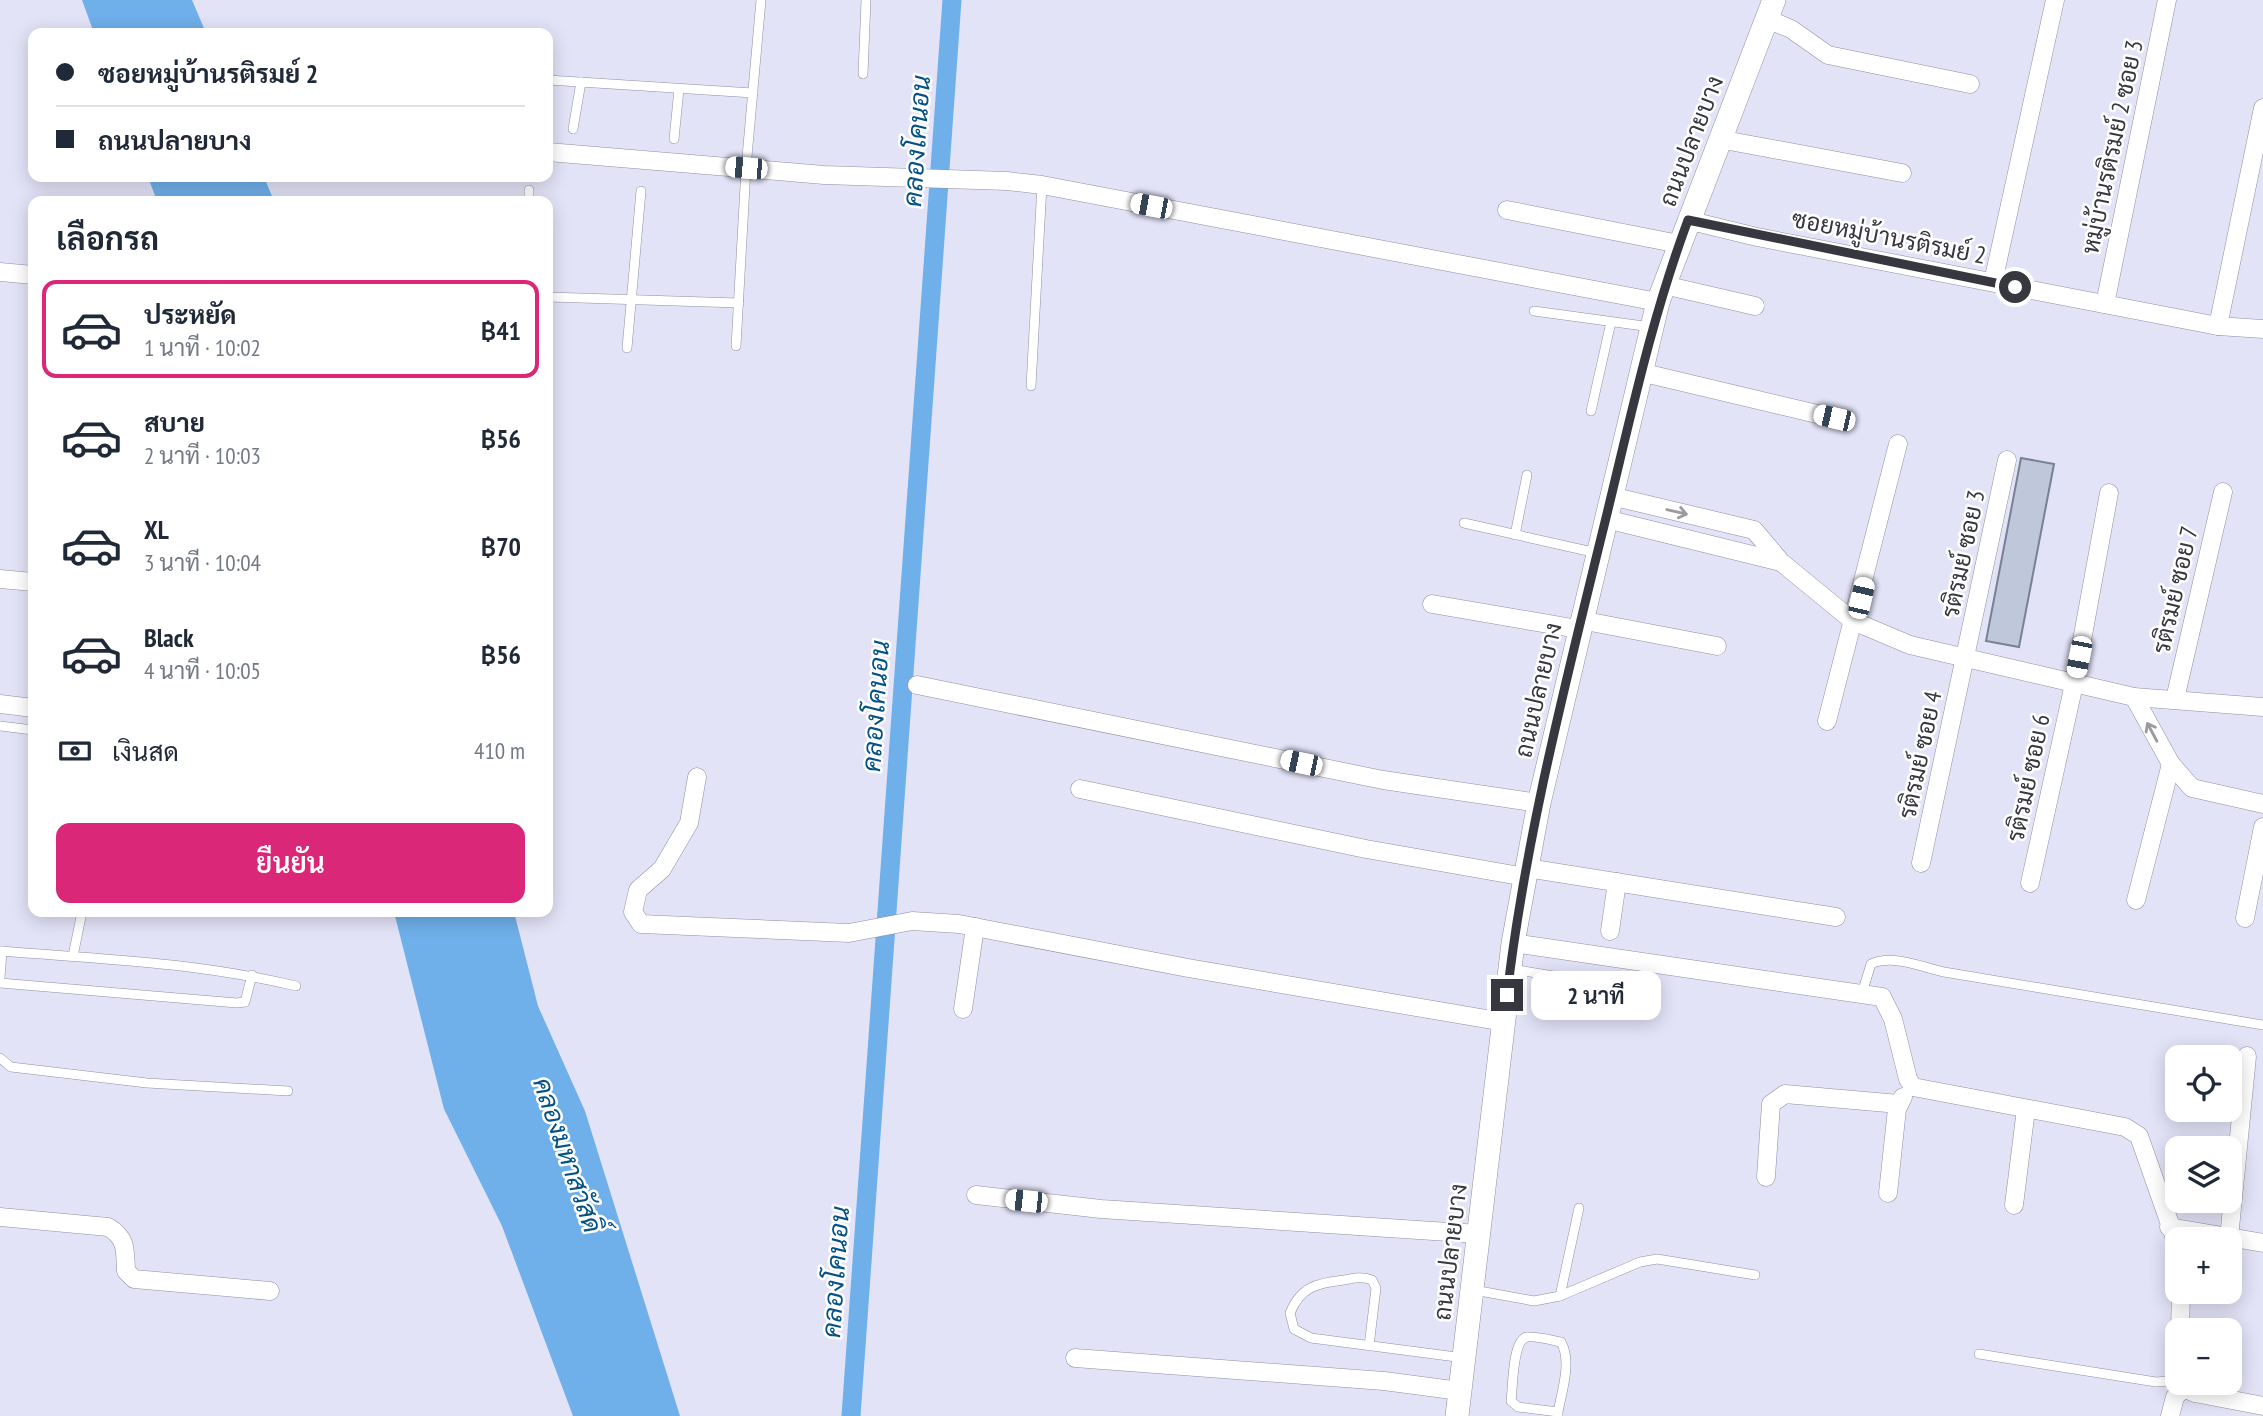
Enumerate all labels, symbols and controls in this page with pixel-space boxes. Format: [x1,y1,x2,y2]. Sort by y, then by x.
street label: หมู่บ้านรติรมย์ 2 ซอย 3 [2074,37,2152,257]
text: ซอยหมู่บ้านรติรมย์ 2 [98,57,318,90]
street label: ถนนปลายบาง [1652,71,1730,211]
water label: คลองโคนอน [895,74,937,208]
text: ถนนปลายบาง [98,124,252,157]
car [725,156,768,180]
car [1129,192,1174,220]
street label: ซอยหมู่บ้านรติรมย์ 2 [1789,203,1989,273]
text: เลือกรถ [56,217,159,259]
route start [1999,271,2031,303]
icon: car [60,298,123,361]
text: ประหยัด [144,298,237,331]
text: ฿41 [481,314,521,347]
text: 1 นาที · 10:02 [144,333,261,362]
car [1812,403,1857,433]
icon: car [60,406,123,469]
text: สบาย [144,406,205,439]
text: ฿56 [481,422,521,455]
text: 2 นาที · 10:03 [144,441,261,470]
street label: รติรมย์ ซอย 3 [1934,487,1992,621]
one-way arrow [1666,506,1688,519]
text: XL [144,513,169,546]
icon: car [60,514,123,577]
street label: รติรมย์ ซอย 7 [2145,523,2205,657]
text: ฿70 [481,530,521,563]
text: 3 นาที · 10:04 [144,548,261,577]
car [1847,575,1876,621]
street label: ถนนปลายบาง [1507,620,1569,760]
text: Black [144,621,194,654]
icon: car [60,622,123,685]
car [2065,634,2094,680]
text: ฿56 [481,638,521,671]
water label: คลองโคนอน [854,639,896,773]
text: 4 นาที · 10:05 [144,656,261,685]
street label: รติรมย์ ซอย 4 [1891,688,1949,822]
street label: รติรมย์ ซอย 6 [1999,711,2057,845]
one-way arrow [2145,722,2158,743]
icon: cash [56,732,94,770]
text: เงินสด [112,735,179,768]
text: 410 m [474,736,525,765]
car [1279,748,1324,778]
button: ยืนยัน [56,823,525,903]
callout: 2 นาที [1532,970,1661,1020]
route end [1491,979,1523,1011]
text: 2 นาที [1567,981,1625,1010]
map controls [2165,1045,2242,1395]
button: locate [2165,1045,2242,1122]
water label: คลองมหาสวัสดิ์ [526,1071,617,1241]
button: layers [2165,1136,2242,1213]
street label: ถนนปลายบาง [1426,1182,1474,1322]
car [1005,1188,1048,1214]
water label: คลองโคนอน [814,1205,856,1339]
button: + [2165,1227,2242,1304]
button: − [2165,1318,2242,1395]

